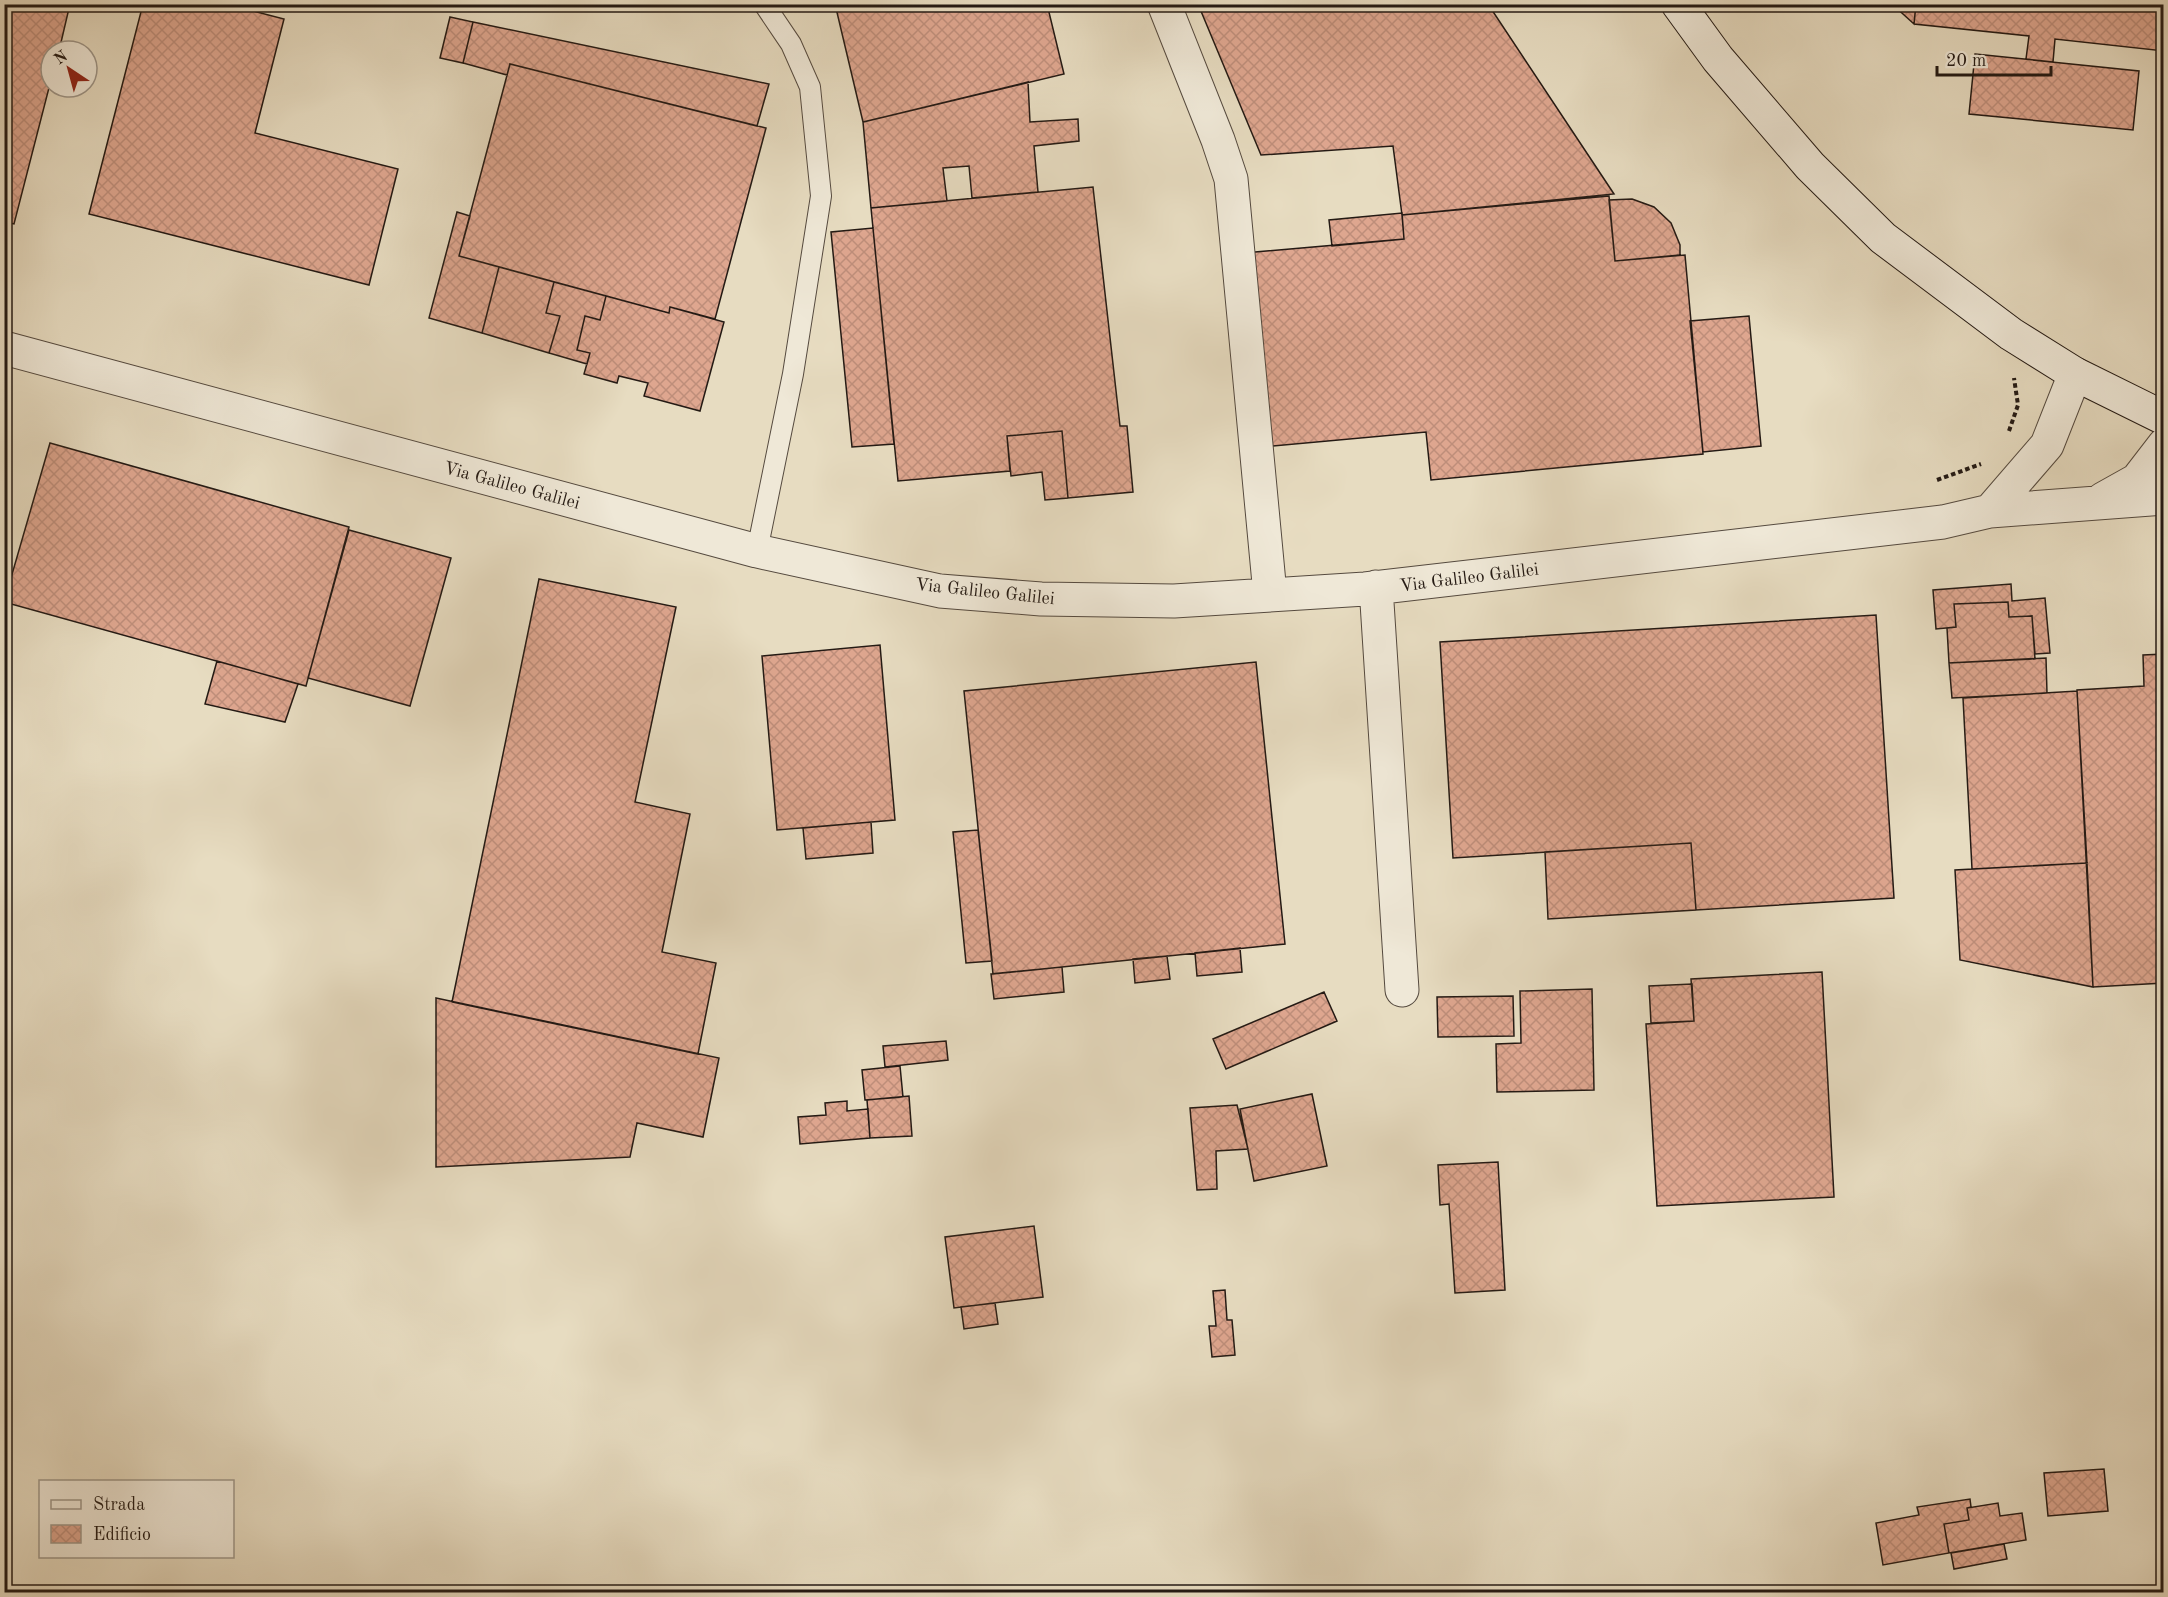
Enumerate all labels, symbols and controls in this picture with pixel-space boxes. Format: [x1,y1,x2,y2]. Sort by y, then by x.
north arrow [39,39,99,99]
scale bar [1937,39,2051,77]
text: N [52,48,72,69]
text: 20 m [1946,52,1986,70]
street label: Via Galileo Galilei [442,459,582,513]
street label: Via Galileo Galilei [1398,561,1540,595]
street label: Via Galileo Galilei [914,576,1056,608]
legend [39,1480,234,1558]
text: Strada [93,1496,145,1514]
text: Edificio [93,1526,151,1544]

